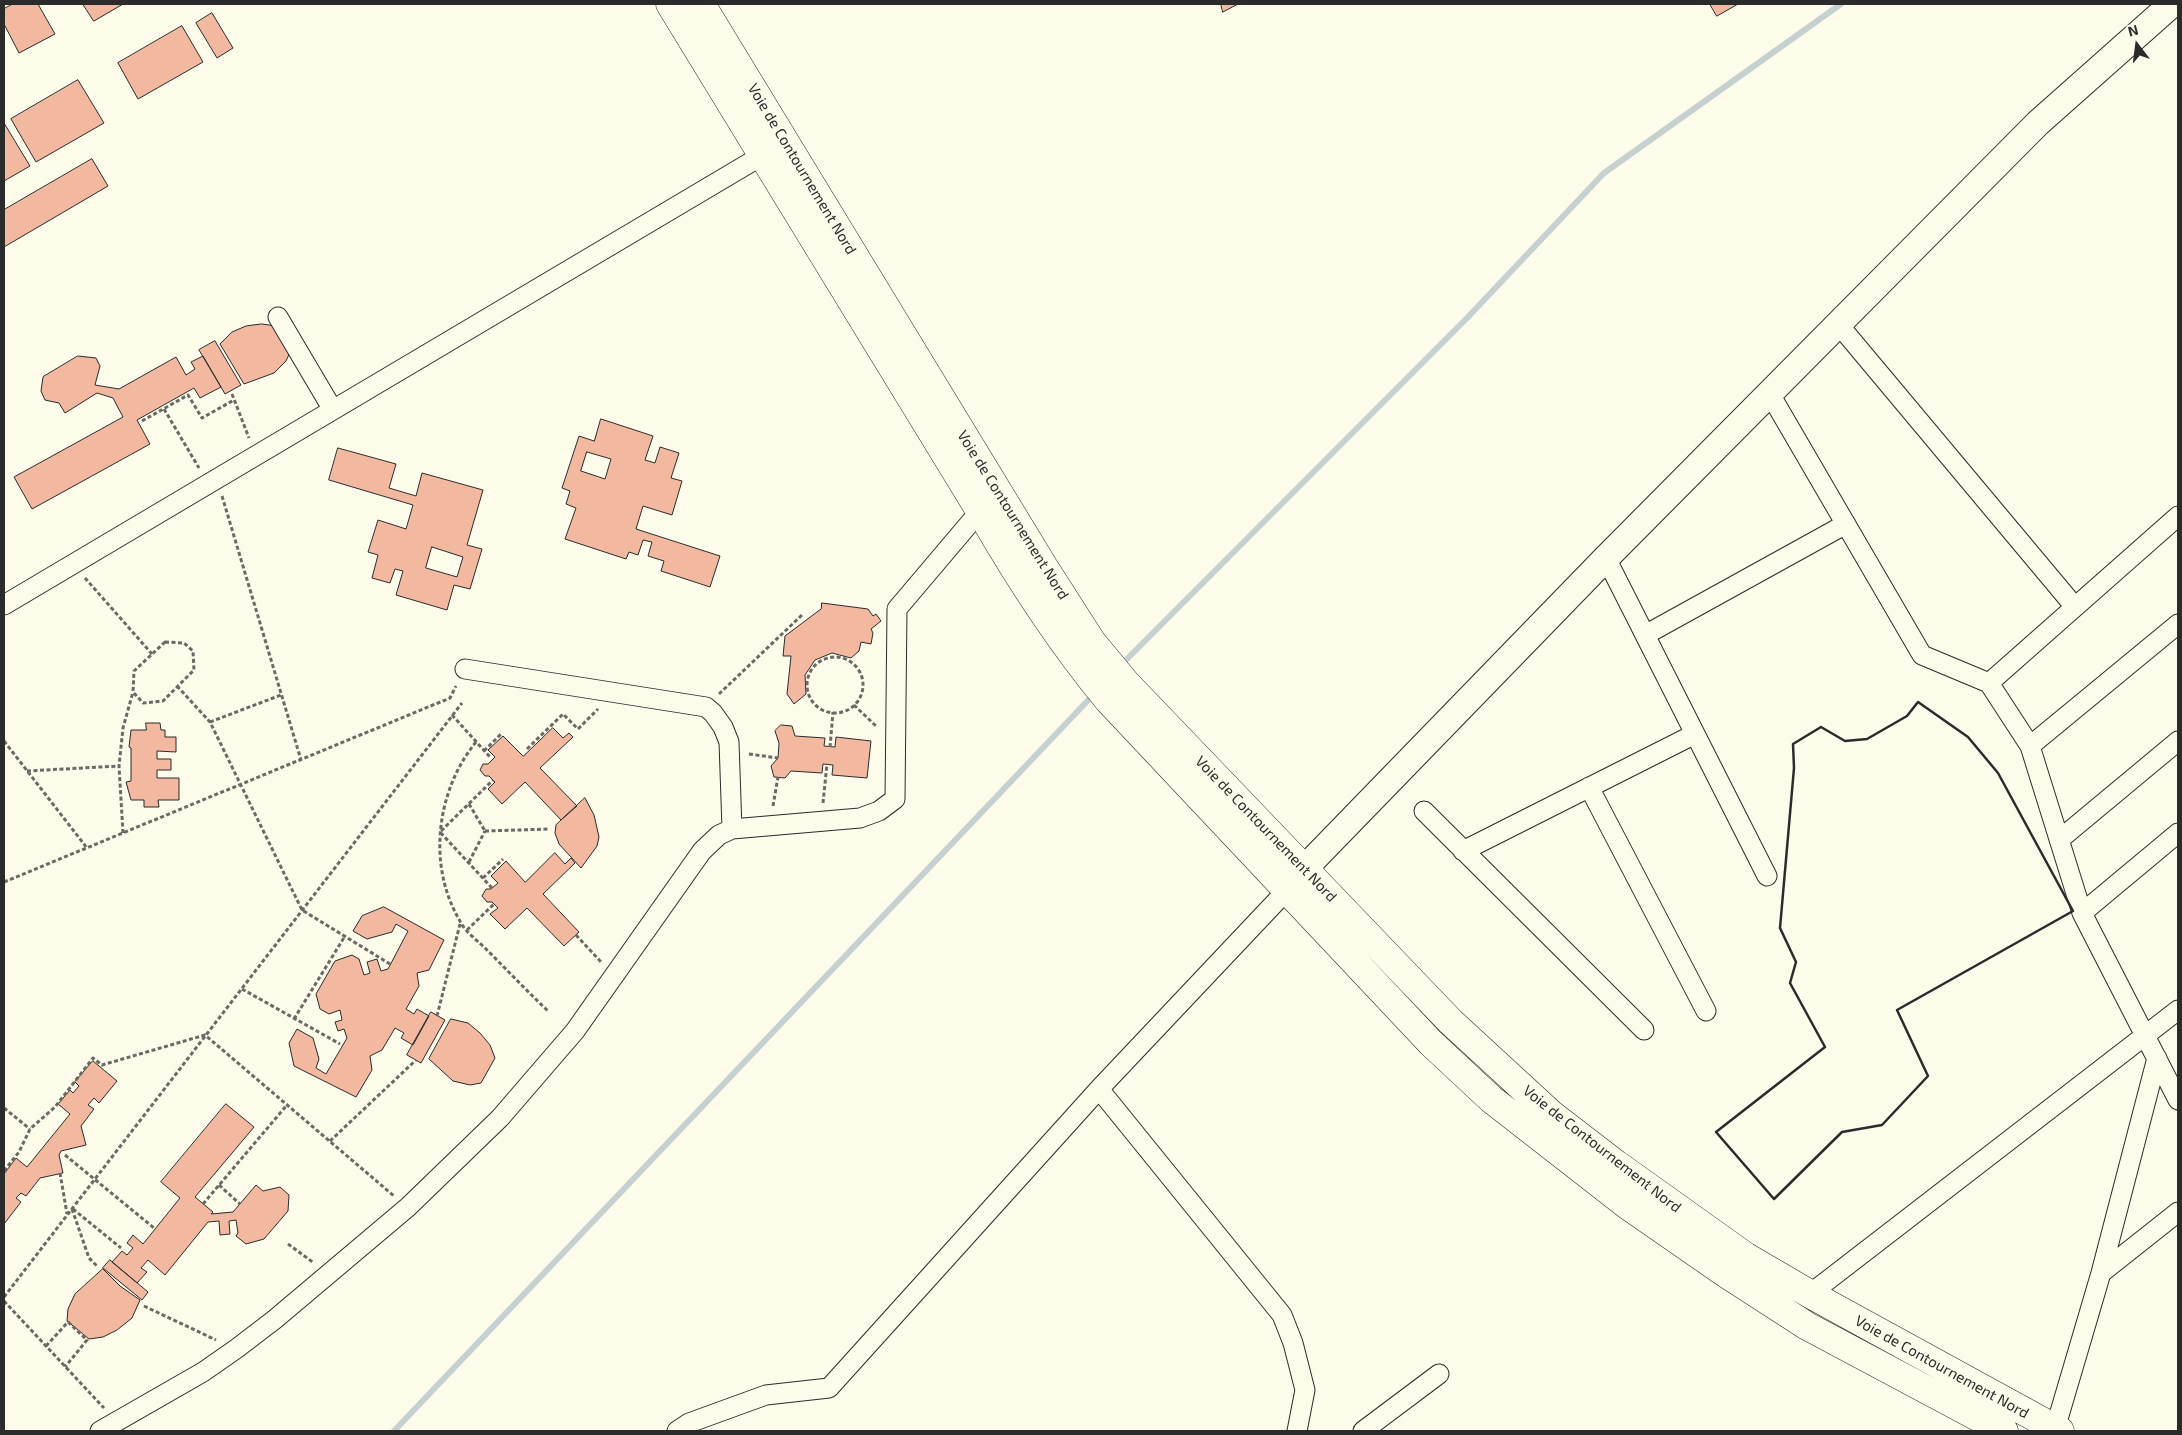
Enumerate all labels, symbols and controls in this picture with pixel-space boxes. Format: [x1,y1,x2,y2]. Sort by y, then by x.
north arrow [2112,20,2162,70]
text: N [2126,21,2140,40]
street label: Voie de Contournement Nord [744,80,860,258]
street label: Voie de Contournement Nord [953,427,1073,603]
street label: Voie de Contournement Nord [1191,752,1341,906]
street label: Voie de Contournement Nord [1519,1082,1685,1216]
street label: Voie de Contournement Nord [1852,1312,2032,1422]

